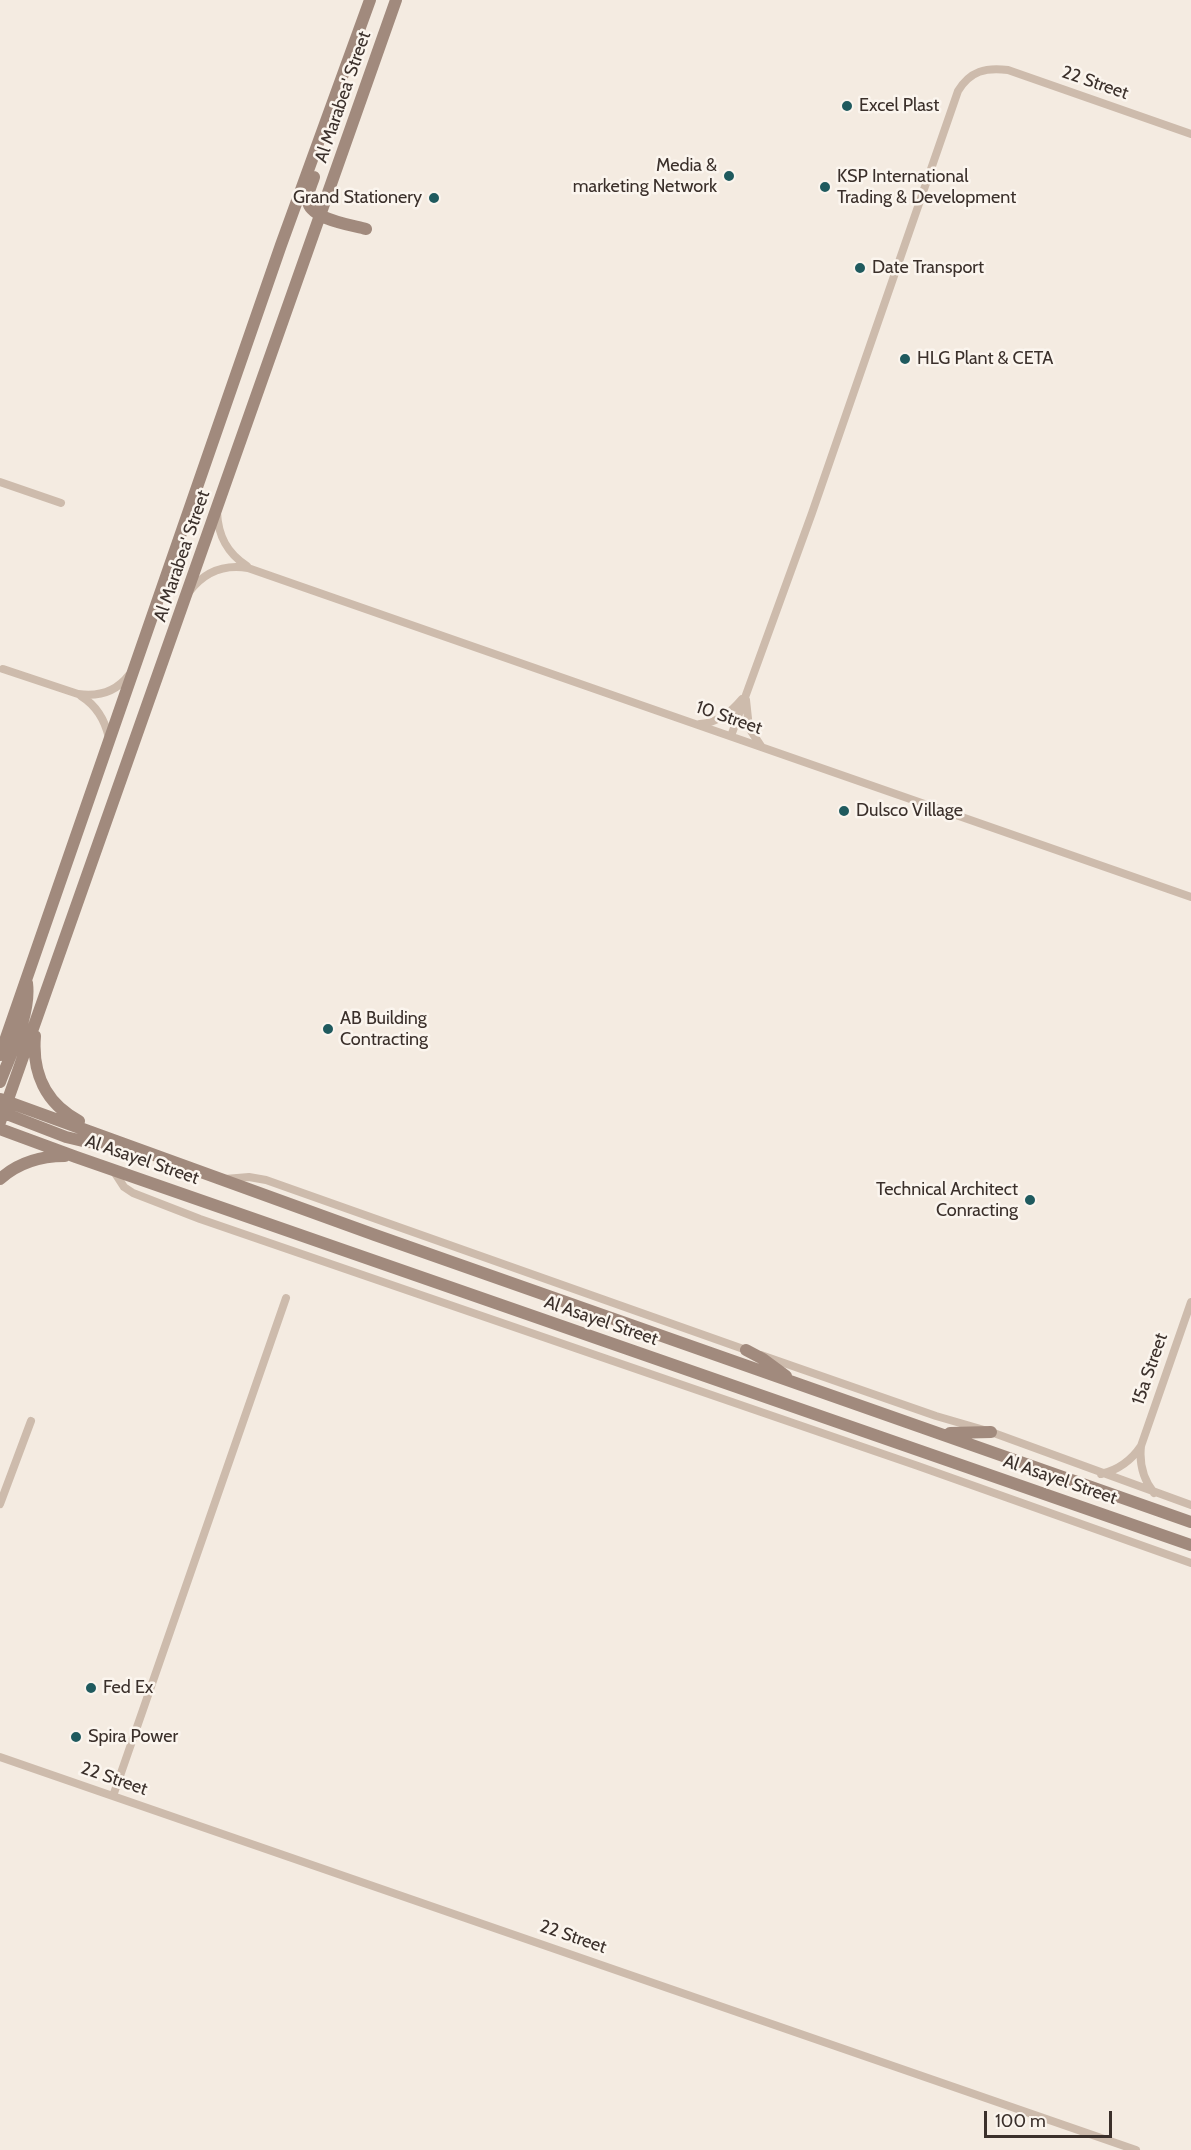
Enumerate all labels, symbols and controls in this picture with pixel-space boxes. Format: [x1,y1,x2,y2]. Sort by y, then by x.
street label: Al Marabea' Street [310,28,376,166]
street label: 22 Street [1059,62,1131,104]
place label: Excel Plast [859,95,939,117]
marker: Excel Plast [840,99,854,113]
place label: Media & marketing Network [573,155,717,198]
place label: KSP International Trading & Development [837,166,1016,208]
marker: Media & marketing Network [722,169,736,183]
marker: KSP International Trading & Development [818,180,832,194]
place label: Grand Stationery [293,187,422,209]
marker: Grand Stationery [427,191,441,205]
place label: Date Transport [872,257,984,279]
marker: Date Transport [853,261,867,275]
place label: HLG Plant & CETA [917,348,1053,370]
marker: HLG Plant & CETA [898,352,912,366]
street label: Al Marabea' Street [149,487,215,625]
street label: 10 Street [693,697,765,739]
place label: Dulsco Village [856,800,963,822]
marker: Dulsco Village [837,804,851,818]
place label: AB Building Contracting [340,1008,428,1050]
marker: AB Building Contracting [321,1022,335,1036]
street label: Al Asayel Street [82,1130,202,1190]
place label: Technical Architect Conracting [876,1179,1018,1222]
marker: Technical Architect Conracting [1023,1193,1037,1207]
street label: Al Asayel Street [541,1291,661,1351]
street label: 15a Street [1128,1330,1172,1408]
street label: Al Asayel Street [1000,1450,1120,1510]
place label: Fed Ex [103,1677,153,1699]
marker: Fed Ex [84,1681,98,1695]
place label: Spira Power [88,1726,178,1748]
marker: Spira Power [69,1730,83,1744]
street label: 22 Street [78,1758,150,1800]
street label: 22 Street [537,1916,609,1958]
scale bar [987,2099,1114,2137]
text: 100 m [995,2110,1046,2132]

